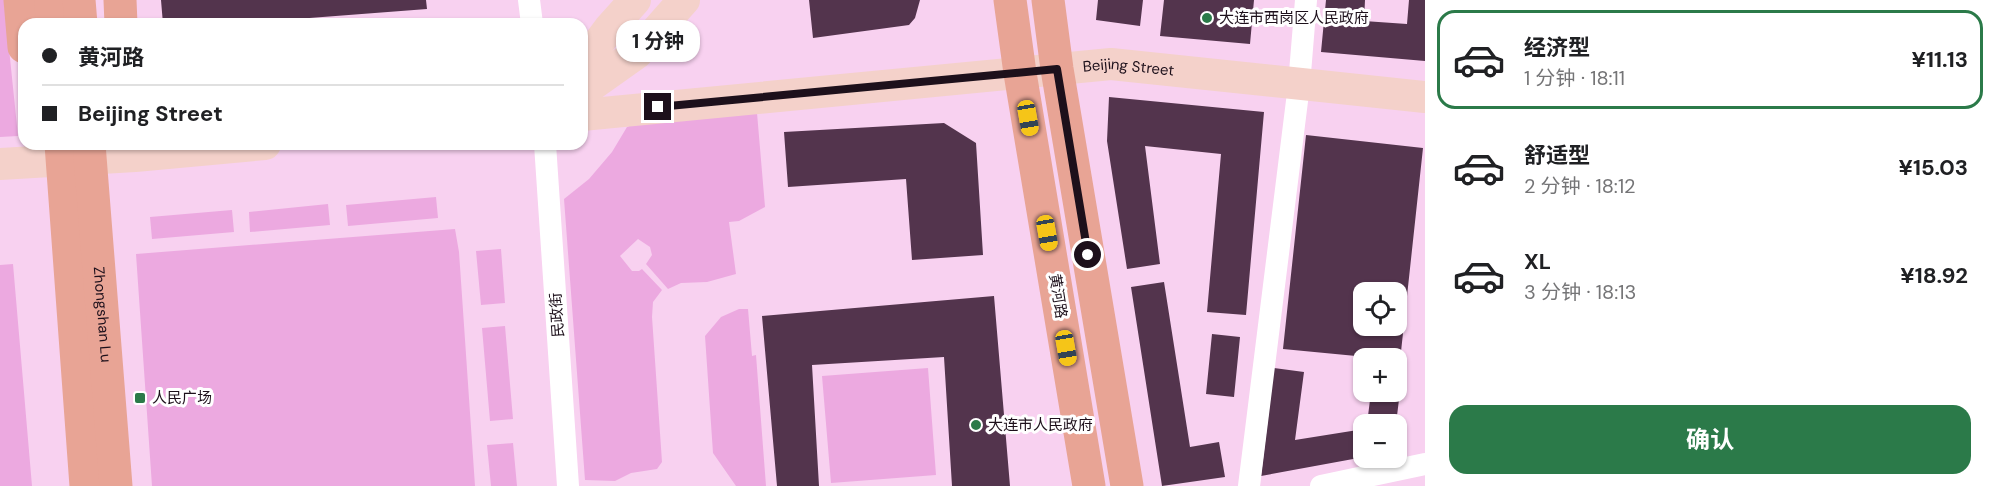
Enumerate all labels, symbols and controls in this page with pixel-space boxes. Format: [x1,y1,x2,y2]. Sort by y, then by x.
place label: 大连市西岗区人民政府 [1219,8,1369,28]
marker: 大连市西岗区人民政府 [1200,11,1214,25]
callout: 1 分钟 [616,20,700,62]
text: 1 分钟 [632,28,684,54]
icon: car [1452,33,1506,87]
text: 经济型 [1524,33,1590,62]
text: 黄河路 [78,43,144,72]
text: ¥11.13 [1912,45,1968,74]
street label: Beijing Street [1082,54,1175,81]
text: 1 分钟 · 18:11 [1524,65,1625,91]
route end [644,93,671,120]
text: Beijing Street [78,99,223,128]
car [1016,99,1040,137]
icon: car [1452,141,1506,195]
text: 舒适型 [1524,141,1590,170]
text: ¥15.03 [1899,153,1968,182]
text: 2 分钟 · 18:12 [1524,173,1636,199]
car [1035,214,1059,252]
route start [1074,241,1101,268]
text: XL [1524,247,1551,276]
icon: car [1452,249,1506,303]
text: ¥18.92 [1900,261,1968,290]
street label: Zhongshan Lu [89,266,116,363]
street label: 黄河路 [1045,272,1071,320]
text: 3 分钟 · 18:13 [1524,279,1636,305]
map controls [1353,282,1407,468]
button: locate [1353,282,1407,336]
street label: 民政街 [545,292,569,338]
car [1054,329,1078,367]
button: + [1353,348,1407,402]
place label: 人民广场 [152,388,212,408]
marker: 人民广场 [133,391,147,405]
button: 确认 [1449,405,1971,474]
button: − [1353,414,1407,468]
place label: 大连市人民政府 [988,415,1093,435]
marker: 大连市人民政府 [969,418,983,432]

